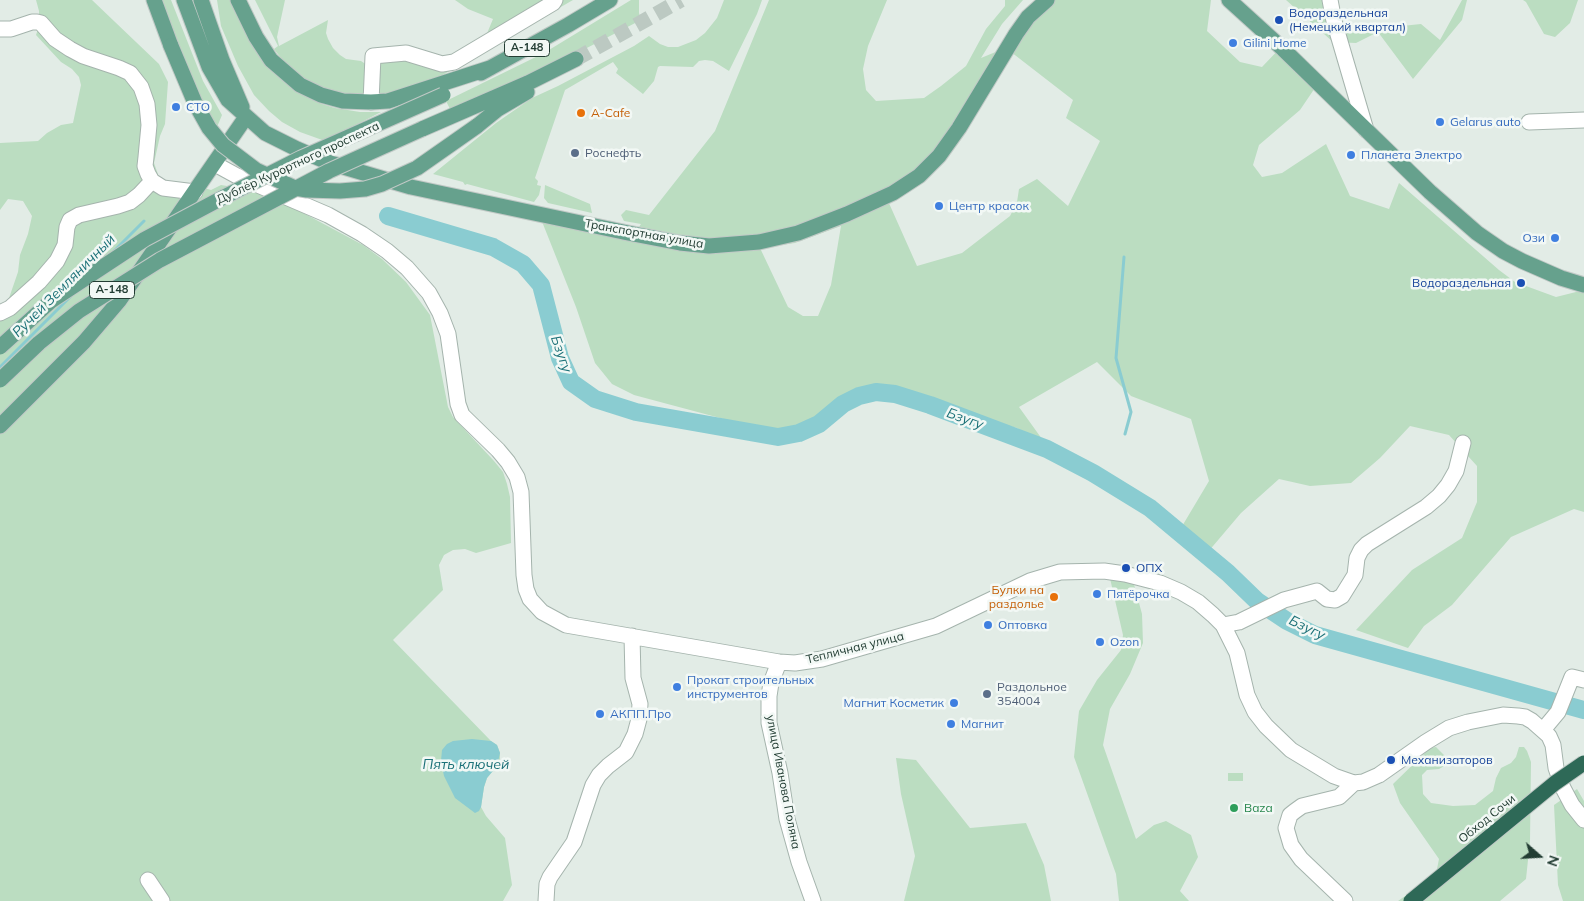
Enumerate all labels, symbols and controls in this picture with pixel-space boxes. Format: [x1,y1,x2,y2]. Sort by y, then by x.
place label: Водораздельная (Немецкий квартал) [1289,6,1406,34]
marker: Водораздельная (Немецкий квартал) [1273,14,1285,26]
place label: Gilini Home [1243,36,1306,50]
marker: Gilini Home [1227,37,1239,49]
road number: А-148 [504,40,550,56]
place label: СТО [186,100,210,114]
marker: СТО [170,101,182,113]
place label: A-Cafe [591,106,630,120]
marker: A-Cafe [575,107,587,119]
place label: Gelarus auto [1450,115,1521,129]
marker: Gelarus auto [1434,116,1446,128]
street label: Дублёр Курортного проспекта [214,119,382,207]
place label: Роснефть [585,146,641,160]
marker: Роснефть [569,147,581,159]
place label: Планета Электро [1361,148,1462,162]
marker: Планета Электро [1345,149,1357,161]
place label: Центр красок [949,199,1029,213]
marker: Центр красок [933,200,945,212]
street label: Транспортная улица [584,216,704,252]
water label: Ручей Земляничный [9,231,119,341]
place label: Ози [1523,231,1545,245]
marker: Ози [1549,232,1561,244]
place label: Водораздельная [1412,276,1511,290]
marker: Водораздельная [1515,277,1527,289]
road number: А-148 [90,282,134,298]
water label: Бзугу [547,333,575,375]
water label: Бзугу [944,405,986,433]
place label: ОПХ [1136,561,1162,575]
marker: ОПХ [1120,562,1132,574]
place label: Булки на раздолье [989,583,1044,611]
place label: Пятёрочка [1107,587,1170,601]
marker: Пятёрочка [1091,588,1103,600]
marker: Булки на раздолье [1048,591,1060,603]
water label: Бзугу [1286,612,1328,644]
place label: Оптовка [998,618,1047,632]
marker: Оптовка [982,619,994,631]
street label: Тепличная улица [805,629,905,667]
place label: Ozon [1110,635,1139,649]
marker: Ozon [1094,636,1106,648]
place label: Прокат строительных инструментов [687,673,814,701]
place label: Раздольное 354004 [997,680,1067,708]
marker: Прокат строительных инструментов [671,681,683,693]
marker: Раздольное 354004 [981,688,993,700]
place label: Магнит Косметик [844,696,944,710]
marker: Магнит Косметик [948,697,960,709]
place label: АКПП.Про [610,707,671,721]
marker: АКПП.Про [594,708,606,720]
street label: улица Иванова Поляна [763,714,803,850]
place label: Магнит [961,717,1004,731]
marker: Магнит [945,718,957,730]
place label: Механизаторов [1401,753,1493,767]
marker: Механизаторов [1385,754,1397,766]
water label: Пять ключей [423,757,509,773]
street label: Обход Сочи [1456,792,1518,846]
place label: Baza [1244,801,1273,815]
marker: Baza [1228,802,1240,814]
north arrow [1514,831,1564,881]
text: N [1543,853,1563,869]

